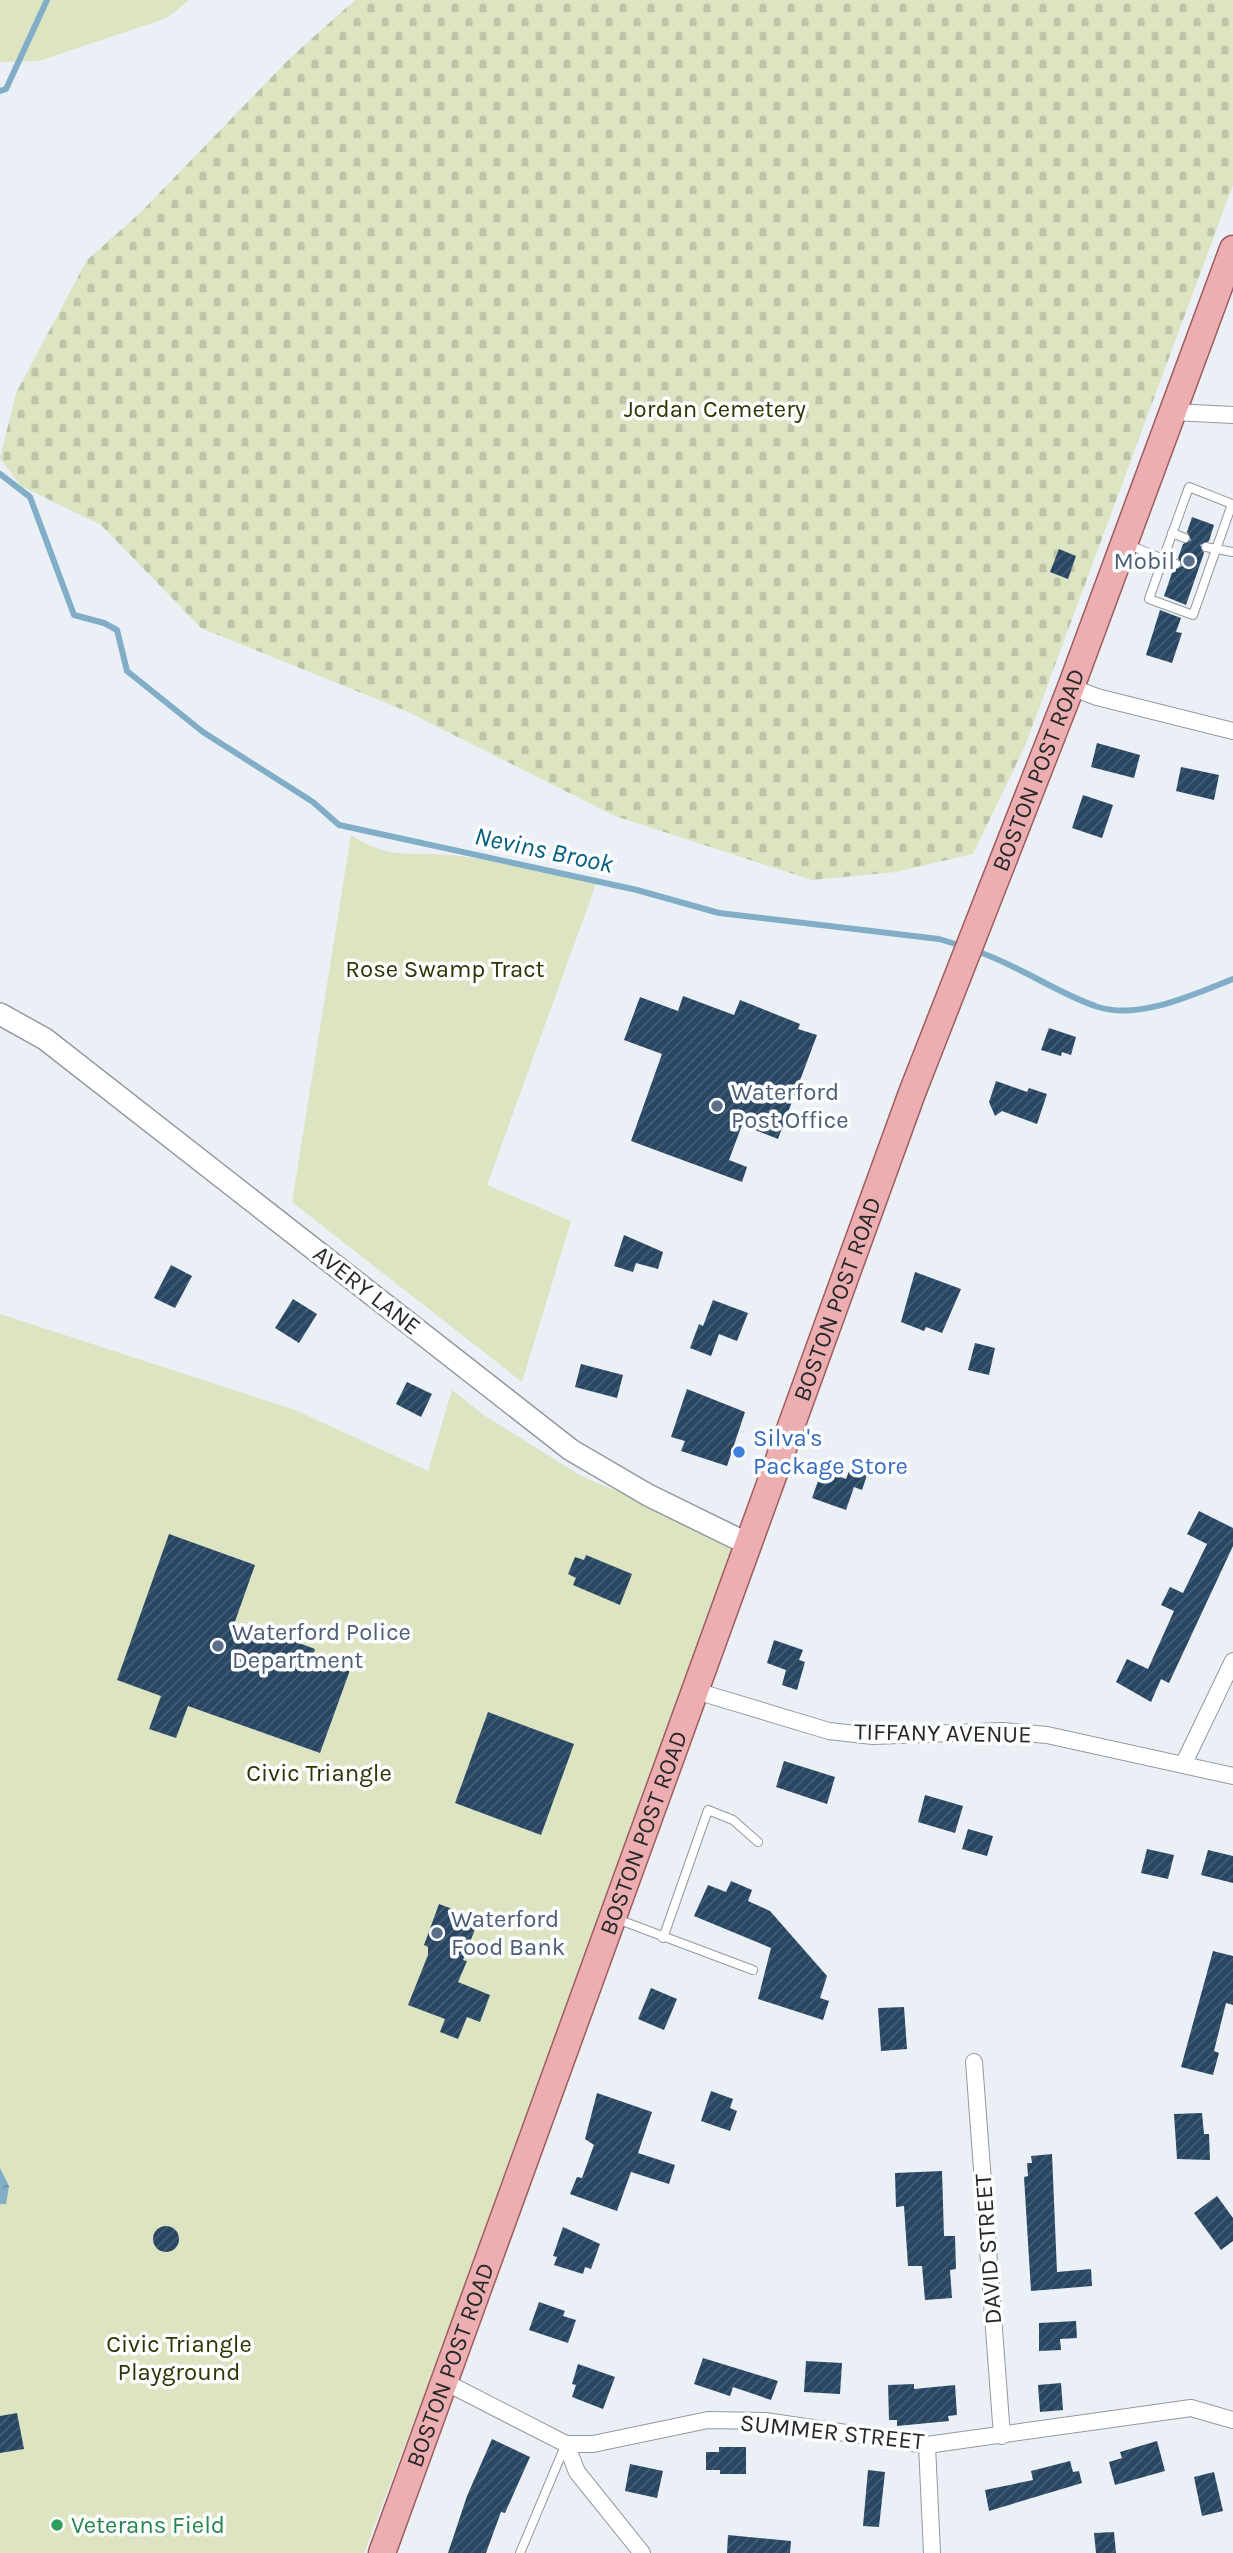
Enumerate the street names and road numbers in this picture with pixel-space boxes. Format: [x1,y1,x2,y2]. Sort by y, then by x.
street label: BOSTON POST ROAD [986,665,1091,876]
street label: BOSTON POST ROAD [787,1193,887,1405]
street label: AVERY LANE [308,1239,426,1341]
street label: TIFFANY AVENUE [854,1717,1032,1749]
street label: BOSTON POST ROAD [593,1727,693,1939]
street label: DAVID STREET [969,2173,1007,2325]
street label: BOSTON POST ROAD [400,2259,500,2471]
street label: SUMMER STREET [739,2408,925,2456]

